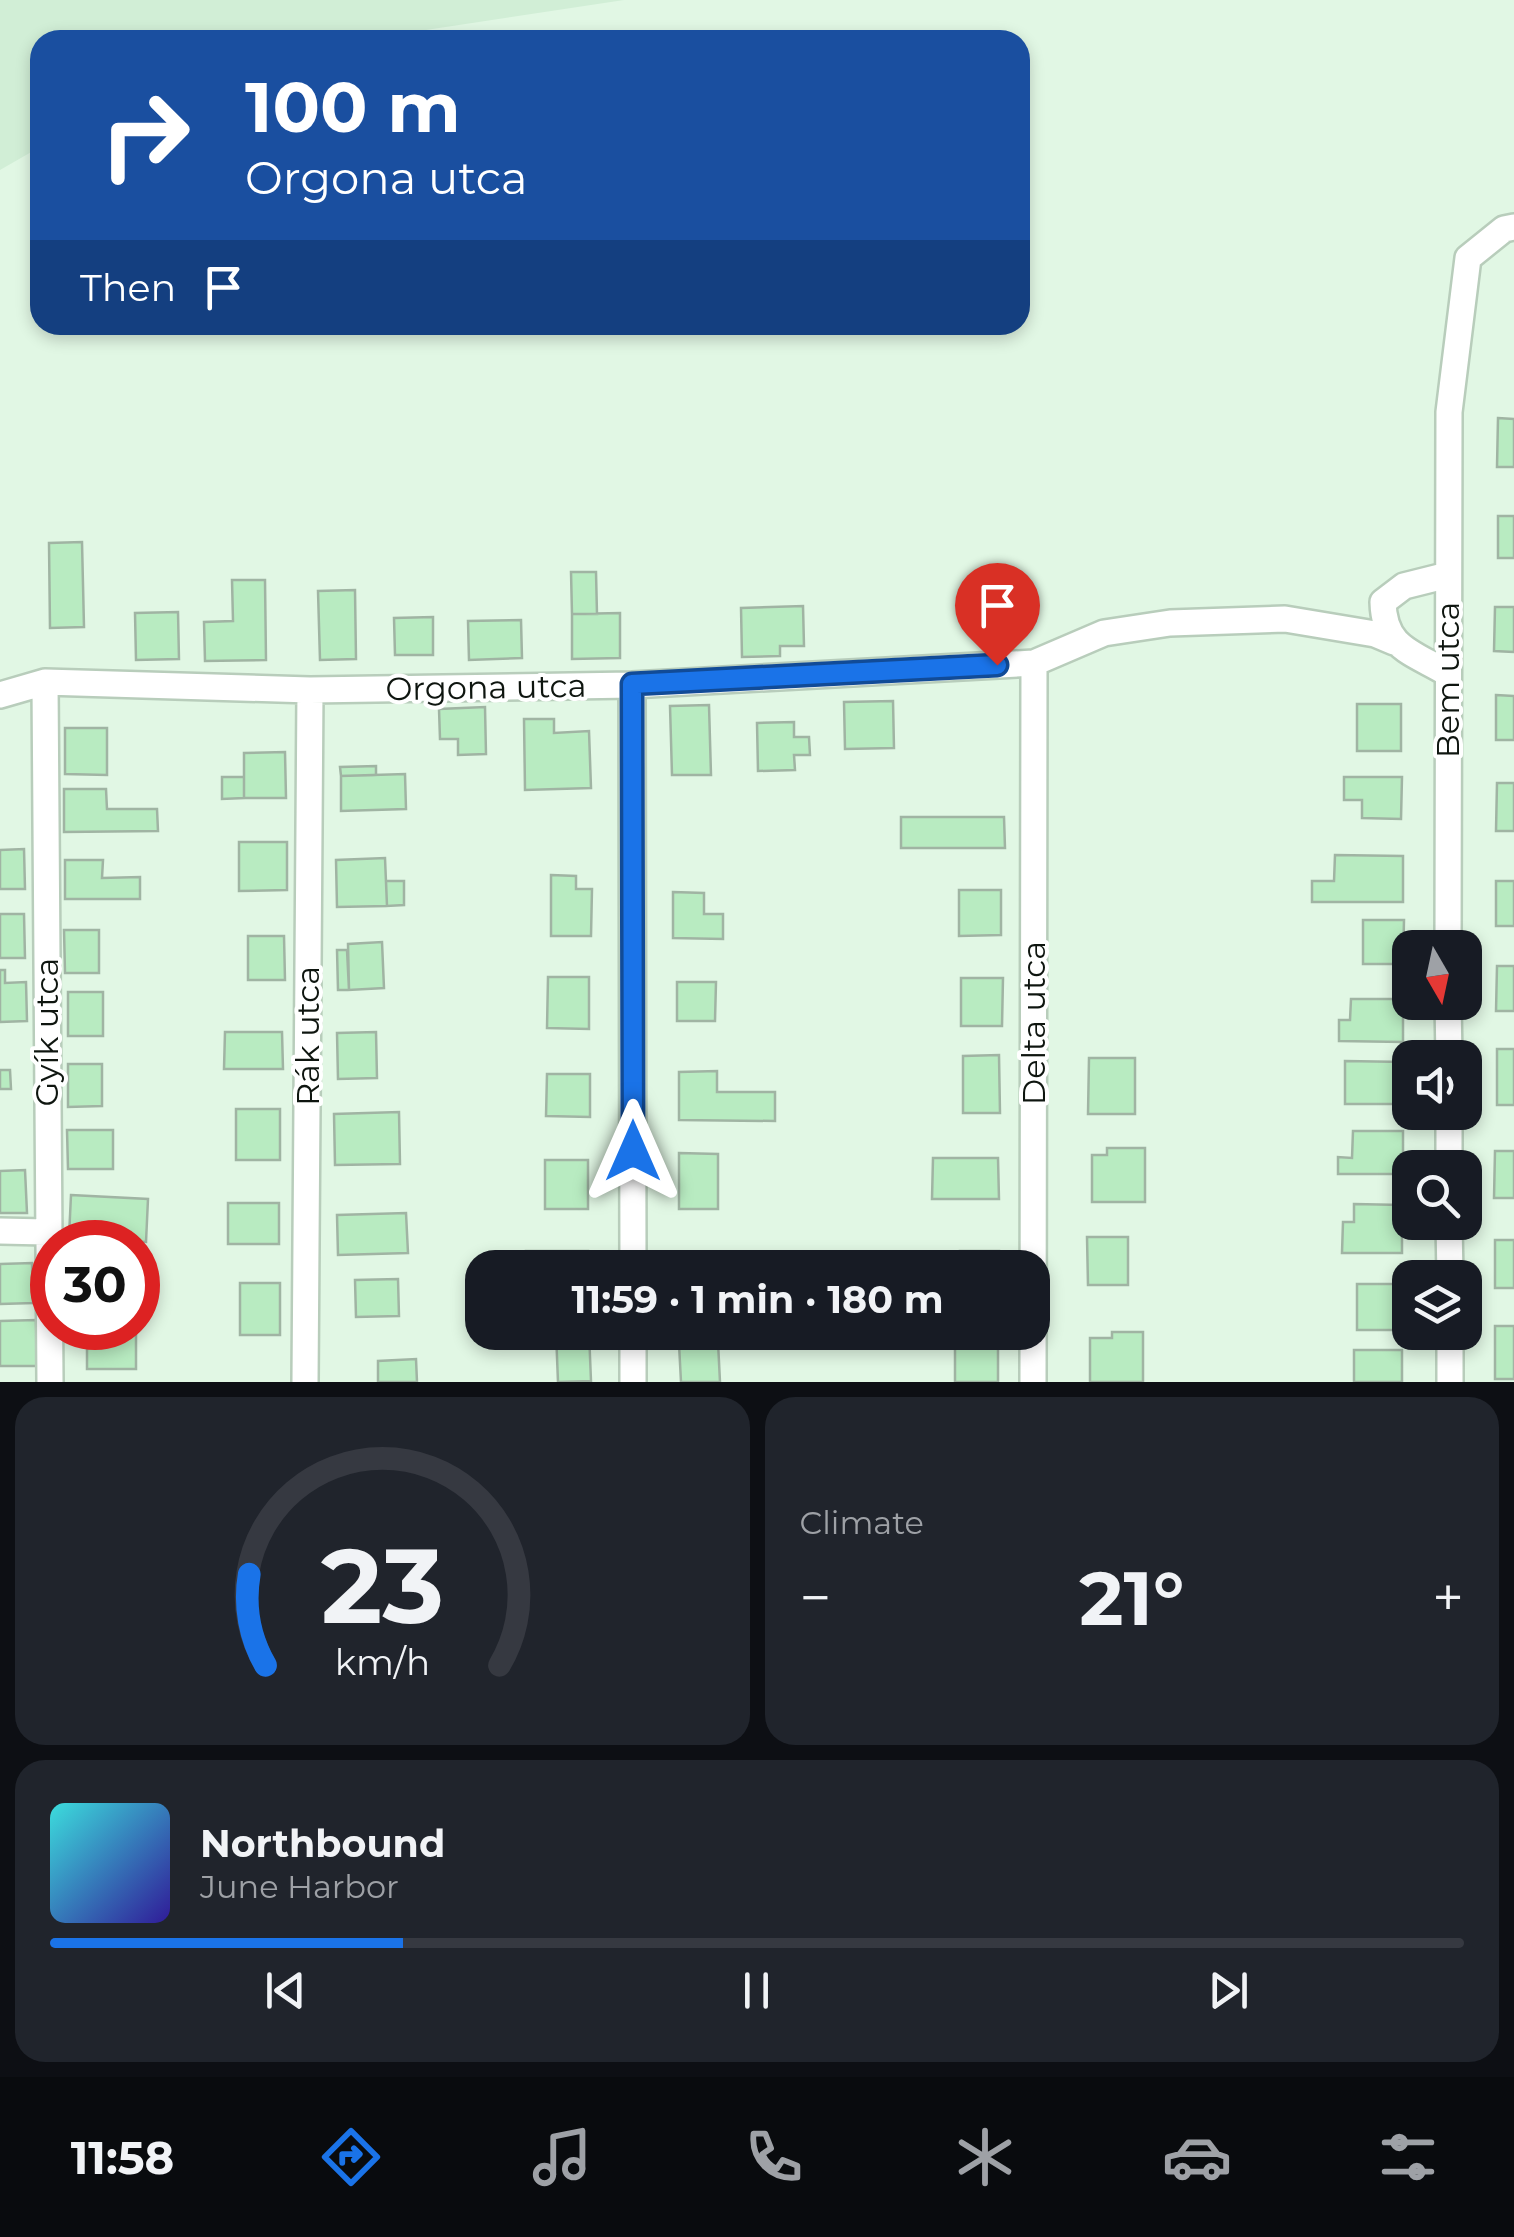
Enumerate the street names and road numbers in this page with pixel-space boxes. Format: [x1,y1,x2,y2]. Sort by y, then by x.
street label: Bem utca [1428,602,1467,758]
street label: Orgona utca [385,666,587,708]
street label: Delta utca [1014,941,1053,1105]
street label: Gyík utca [27,958,66,1107]
street label: Rák utca [288,966,327,1106]

